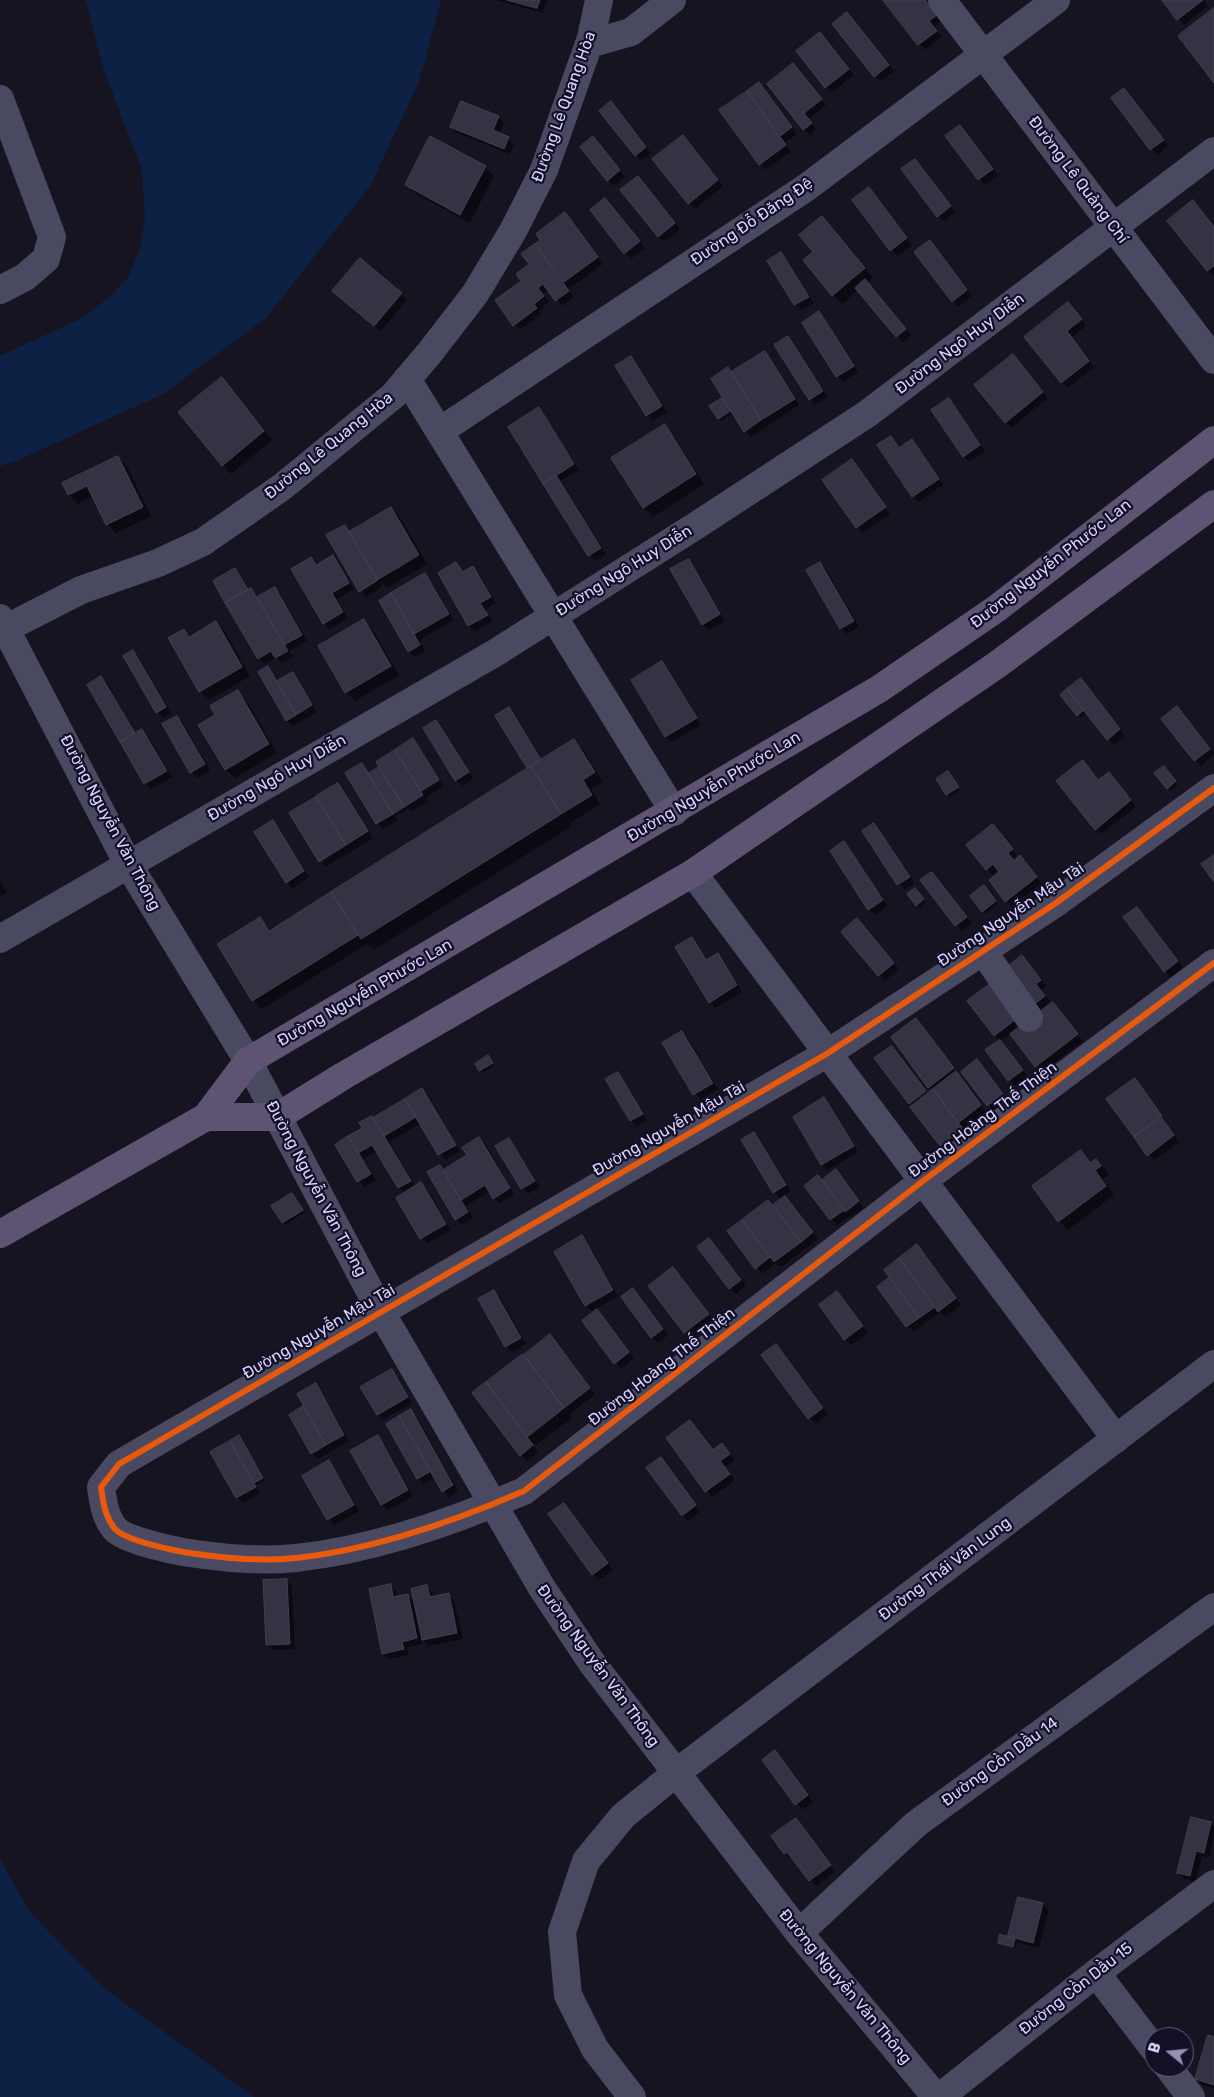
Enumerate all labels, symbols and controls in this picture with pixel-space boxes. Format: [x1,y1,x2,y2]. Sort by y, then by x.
street label: Đường Lê Quang Hòa [528,29,600,185]
street label: Đường Lê Quảng Chí [1024,113,1132,247]
street label: Đường Đỗ Đăng Đệ [687,174,817,270]
street label: Đường Ngô Huy Diễn [892,289,1028,399]
street label: Đường Lê Quang Hòa [261,388,397,504]
street label: Đường Nguyễn Phước Lan [967,495,1135,633]
street label: Đường Ngô Huy Diễn [552,521,696,621]
street label: Đường Nguyễn Phước Lan [624,728,804,846]
street label: Đường Ngô Huy Diễn [204,731,350,825]
street label: Đường Nguyễn Văn Thông [55,732,165,914]
street label: Đường Nguyễn Mậu Tài [934,859,1088,971]
street label: Đường Nguyễn Phước Lan [274,935,456,1051]
street label: Đường Hoàng Thế Thiện [905,1058,1061,1182]
street label: Đường Nguyễn Mậu Tài [589,1078,749,1180]
street label: Đường Nguyễn Văn Thông [261,1098,371,1280]
street label: Đường Nguyễn Mậu Tài [239,1281,399,1383]
street label: Đường Hoàng Thế Thiện [585,1304,739,1430]
street label: Đường Thái Văn Lung [875,1513,1015,1625]
street label: Đường Nguyễn Văn Thông [533,1581,663,1751]
street label: Đường Cồn Dầu 14 [938,1713,1062,1811]
street label: Đường Nguyễn Văn Thông [775,1906,915,2068]
street label: Đường Cồn Dầu 15 [1015,1939,1137,2039]
north arrow [1144,2027,1194,2077]
text: B [1146,2041,1165,2055]

